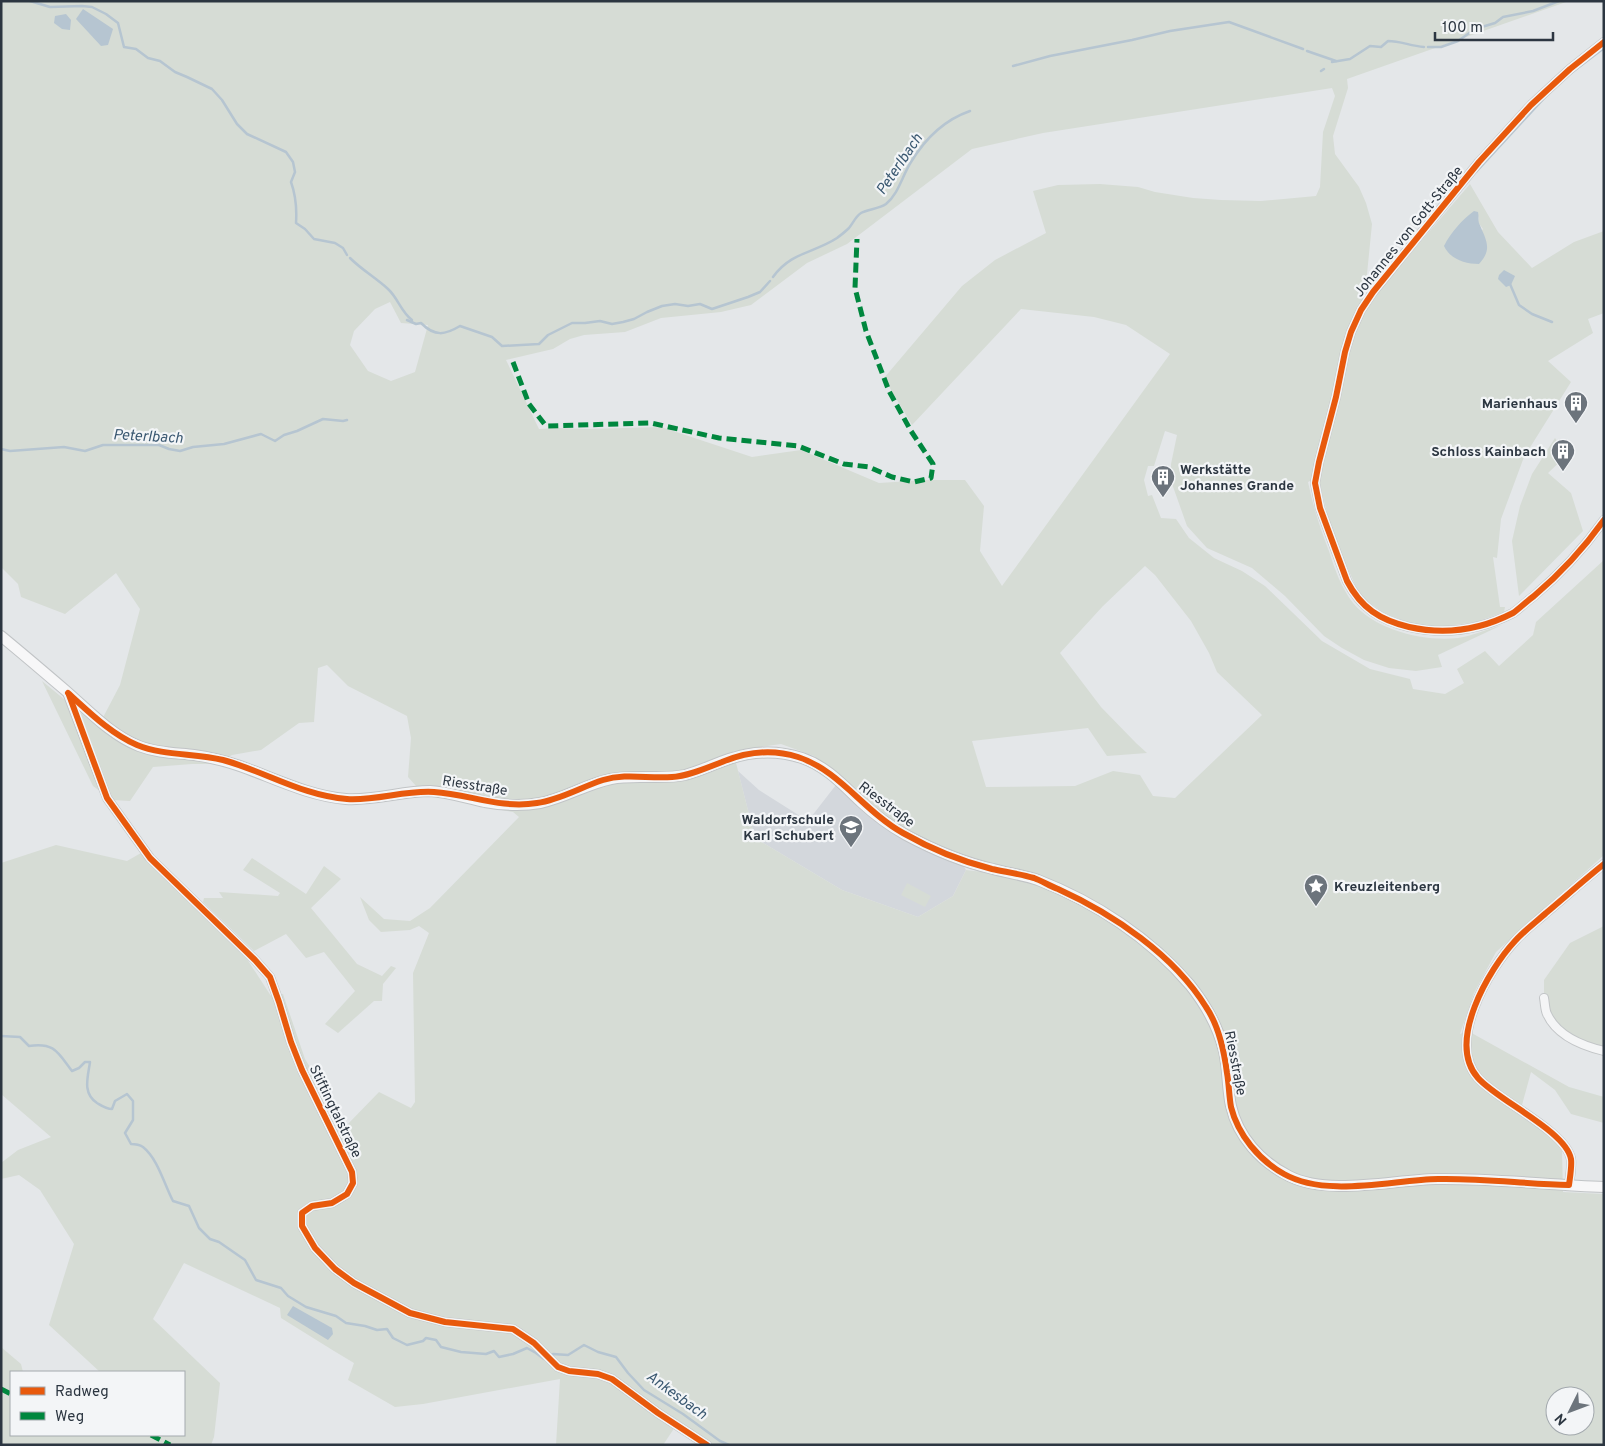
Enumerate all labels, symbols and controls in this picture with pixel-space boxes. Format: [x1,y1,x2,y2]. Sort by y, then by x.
scale bar [1435,10,1552,42]
text: 100 m [1442,19,1483,38]
water label: Peterlbach [873,131,928,199]
street label: Johannes von Gott-Straße [1351,163,1467,301]
building icon: Marienhaus [1563,390,1589,424]
place label: Marienhaus [1482,396,1558,413]
water label: Peterlbach [112,426,183,449]
building icon: Schloss Kainbach [1550,438,1576,472]
place label: Schloss Kainbach [1431,444,1546,461]
place label: Werkstätte Johannes Grande [1180,462,1294,495]
building icon: Werkstätte Johannes Grande [1150,464,1176,498]
street label: Riesstraße [441,773,509,800]
street label: Riesstraße [855,779,917,832]
place label: Waldorfschule Karl Schubert [742,812,834,845]
school or university icon: Waldorfschule Karl Schubert [838,814,864,848]
place icon: Kreuzleitenberg [1303,873,1329,907]
place label: Kreuzleitenberg [1334,879,1440,896]
street label: Riesstraße [1220,1029,1249,1097]
street label: Stiftingtalstraße [305,1062,364,1161]
water label: Ankesbach [642,1368,710,1425]
legend [10,1371,185,1436]
text: Radweg [55,1383,109,1402]
north arrow [1545,1386,1595,1436]
text: Weg [55,1408,84,1427]
text: N [1552,1409,1571,1428]

